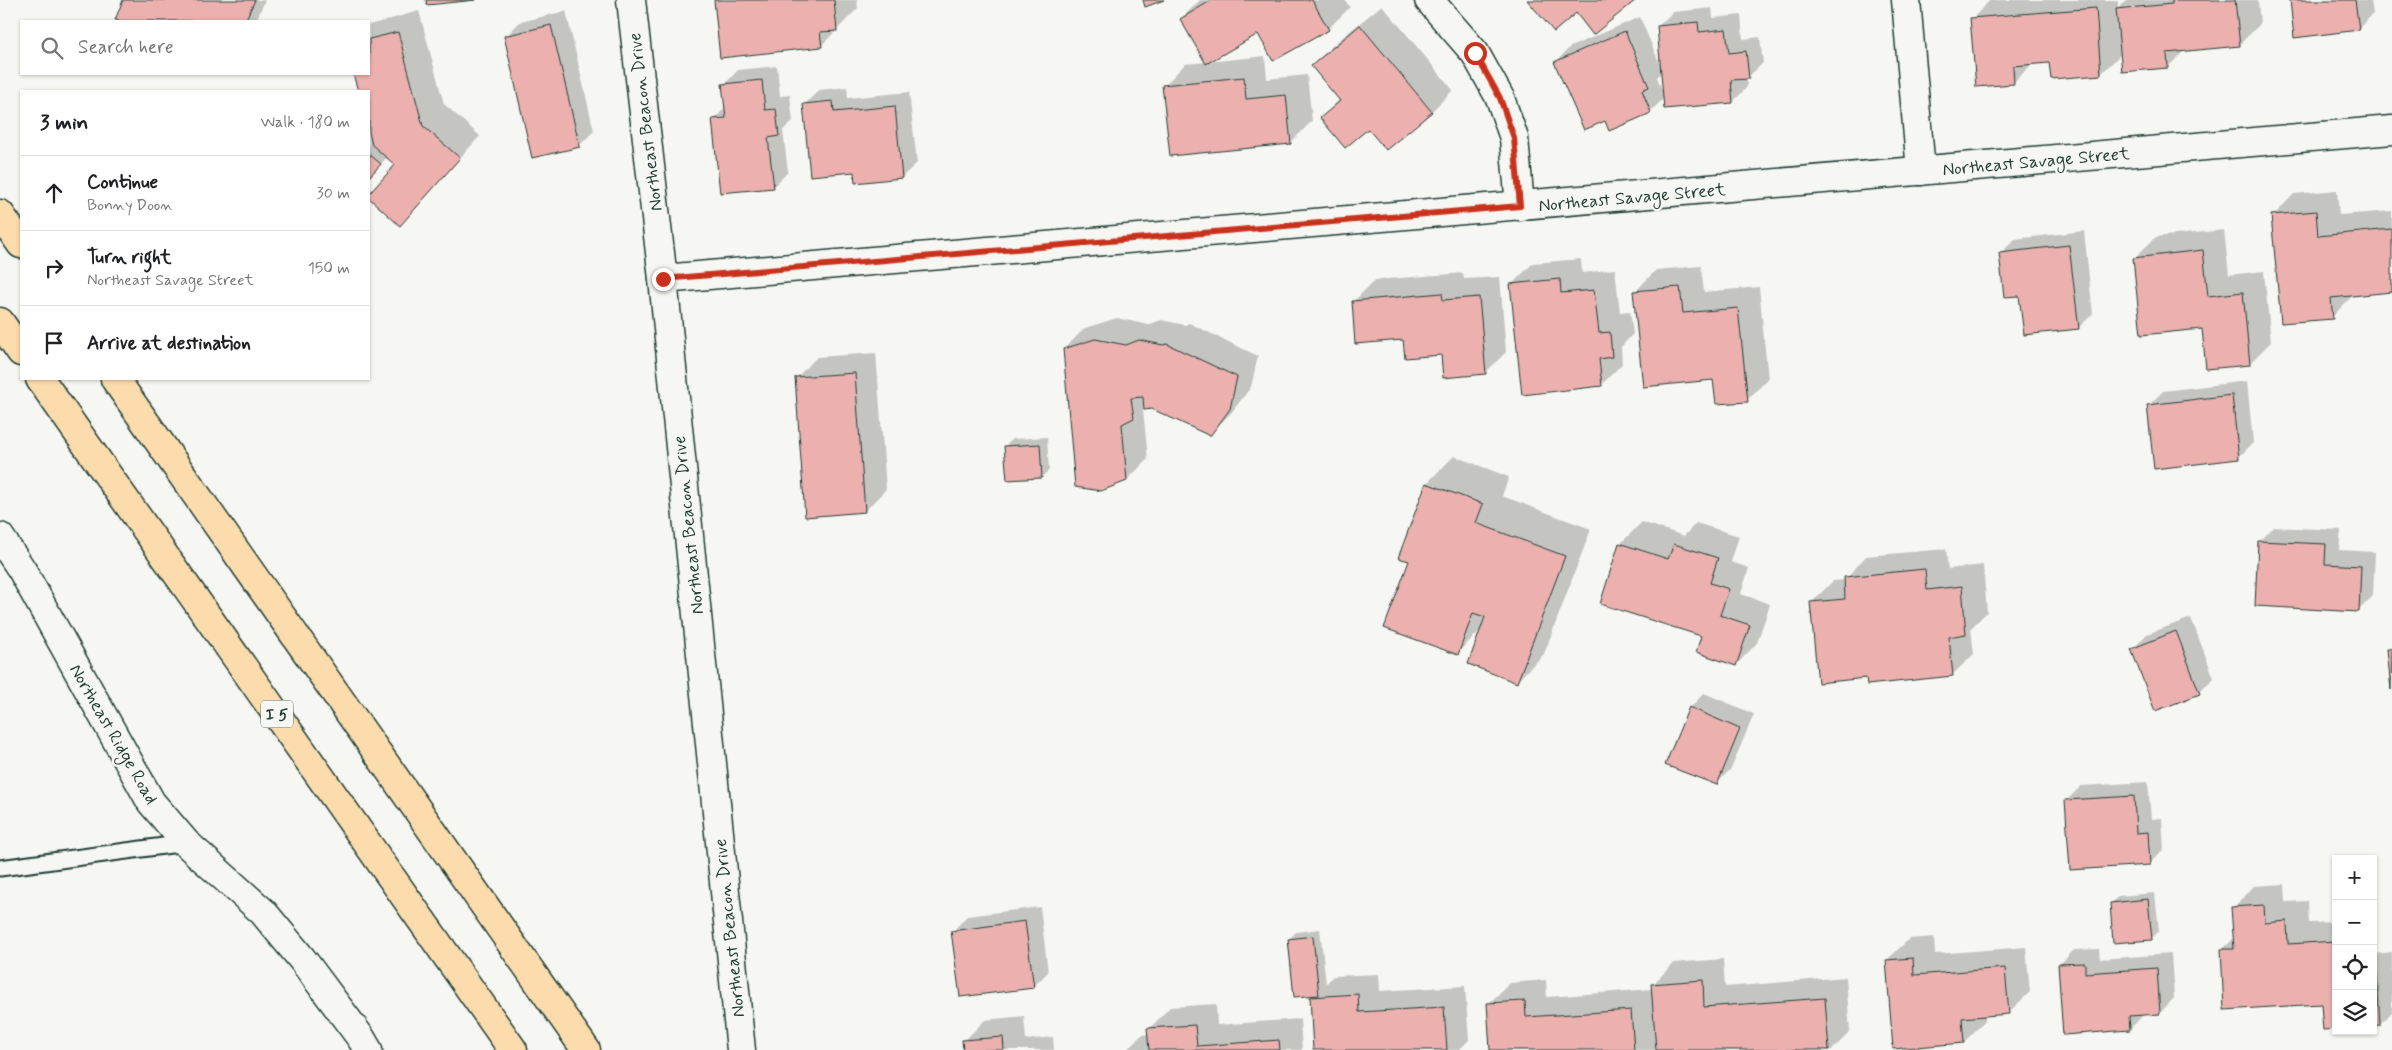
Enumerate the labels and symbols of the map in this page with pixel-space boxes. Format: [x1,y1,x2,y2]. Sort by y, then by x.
street label: Northeast Beacon Drive [623,31,669,212]
route start [1464,42,1487,65]
street label: Northeast Savage Street [1942,142,2131,183]
street label: Northeast Savage Street [1538,178,1727,219]
route end [652,268,675,291]
street label: Northeast Beacon Drive [668,434,710,615]
street label: Northeast Ridge Road [62,660,163,810]
road number: I 5 [261,701,293,728]
street label: Northeast Beacon Drive [709,837,751,1018]

